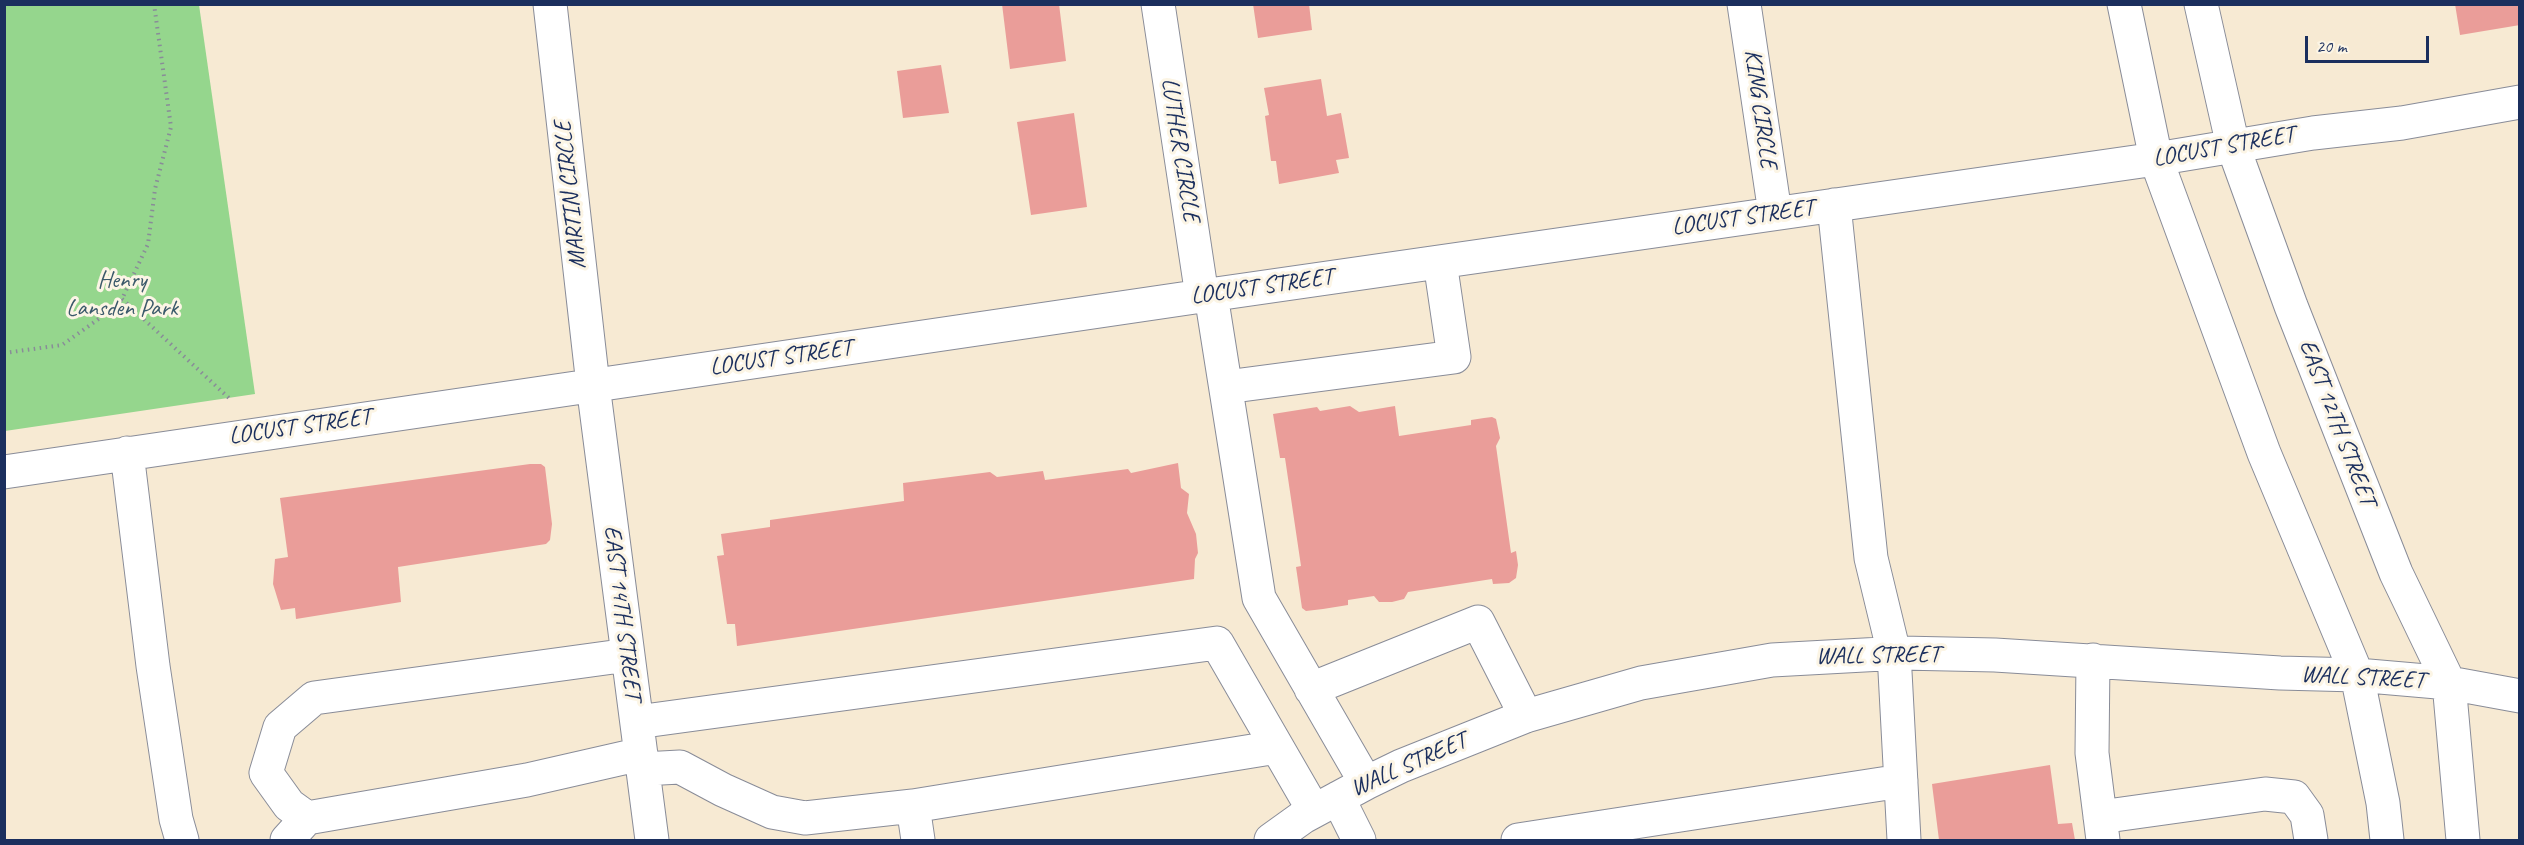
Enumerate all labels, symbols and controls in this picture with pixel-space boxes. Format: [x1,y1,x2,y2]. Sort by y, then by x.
scale bar [2308,24,2432,62]
text: 20 m [2316,35,2347,57]
street label: KING CIRCLE [1737,48,1783,170]
street label: LUTHER CIRCLE [1154,76,1206,224]
street label: MARTIN CIRCLE [549,120,593,270]
street label: LOCUST STREET [2151,120,2297,174]
street label: LOCUST STREET [1670,194,1816,242]
street label: LOCUST STREET [1189,263,1335,311]
park label: Henry Lansden Park [66,267,178,323]
street label: LOCUST STREET [708,334,854,382]
street label: EAST 12TH STREET [2292,336,2382,510]
street label: LOCUST STREET [227,403,373,451]
street label: EAST 14TH STREET [597,524,647,702]
street label: WALL STREET [1816,641,1940,671]
street label: WALL STREET [2300,660,2426,696]
street label: WALL STREET [1346,727,1472,803]

